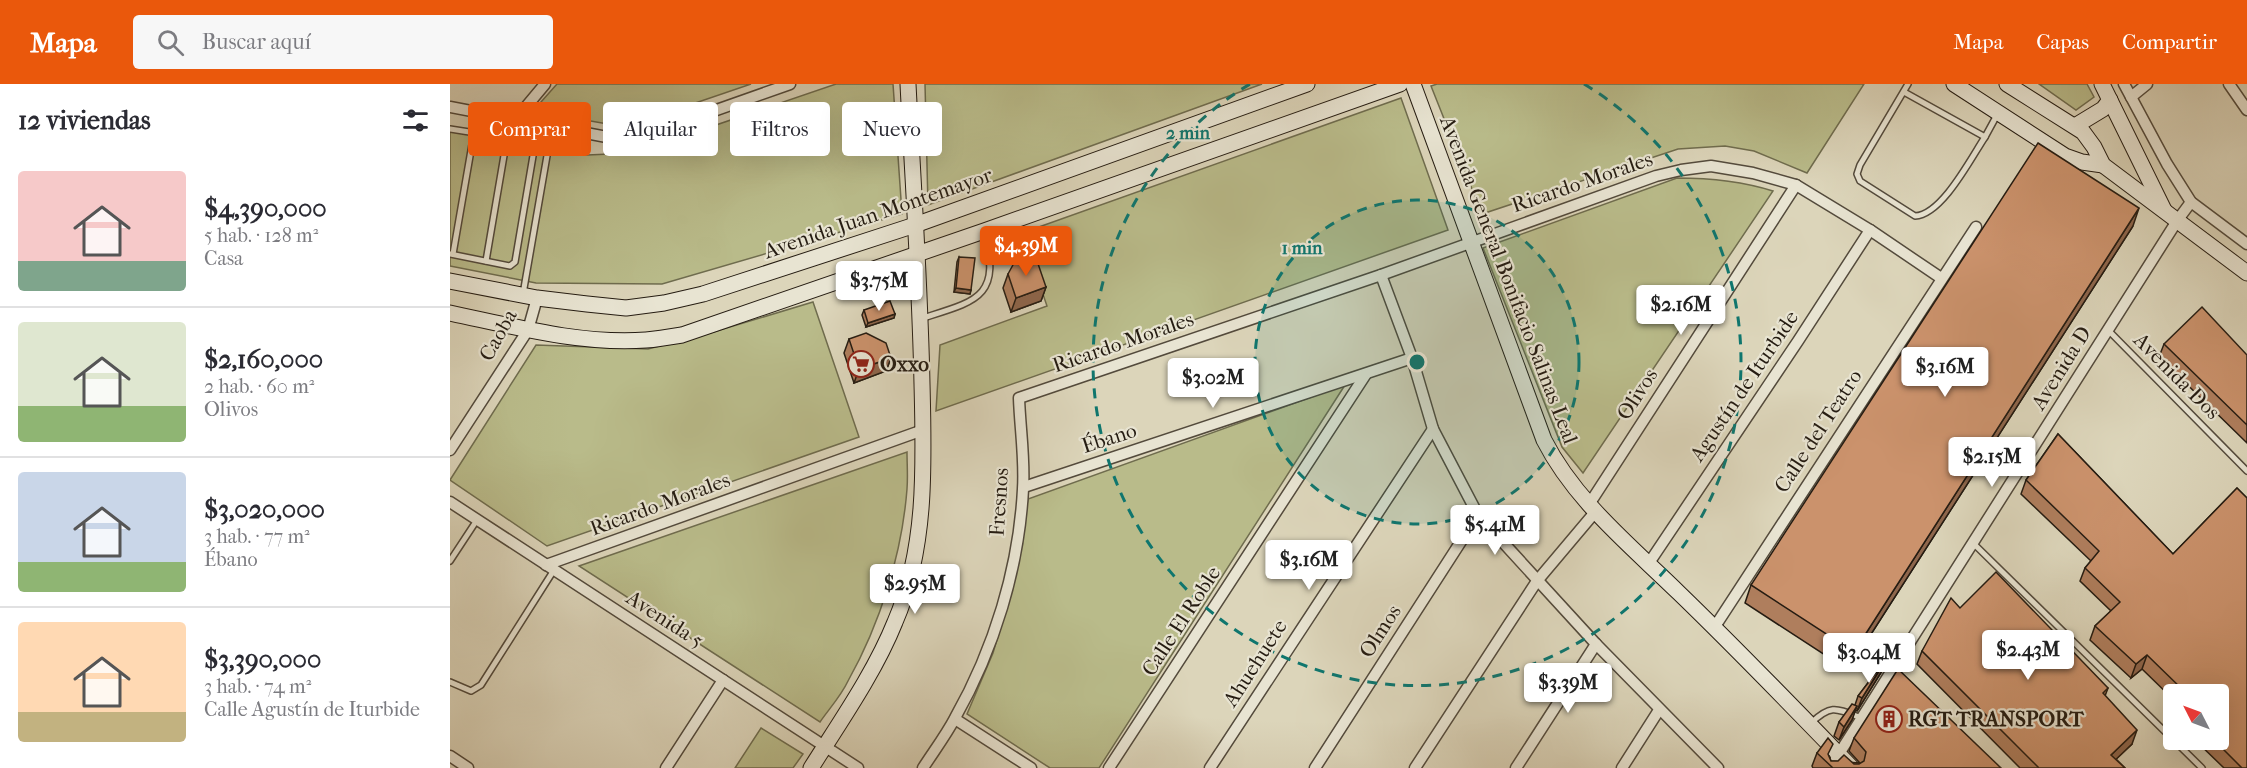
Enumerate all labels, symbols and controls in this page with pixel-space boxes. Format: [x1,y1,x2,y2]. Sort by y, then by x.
search box [133,15,553,69]
text: Mapa [30,26,97,59]
icon: search [154,26,187,59]
text: Buscar aquí [202,29,311,55]
text: Mapa [1953,30,2003,54]
text: Capas [2036,30,2089,54]
text: Compartir [2122,30,2217,54]
chip: Comprar [468,102,591,156]
chip: Alquilar [603,102,718,156]
chip: Filtros [730,102,830,156]
chip: Nuevo [842,102,942,156]
icon: filters [399,104,432,137]
text: 12 viviendas [18,105,151,136]
street label: Avenida General Bonifacio Salinas Leal [1435,112,1583,448]
text: 2 min [1166,123,1210,144]
street label: Ricardo Morales [1508,147,1656,217]
street label: Avenida Juan Montemayor [760,163,995,264]
text: $4,390,000 [204,193,327,224]
icon: home [66,195,138,267]
text: 5 hab. · 128 m² [204,224,318,247]
pin: $4.39M [977,226,1075,277]
text: $4.39M [994,234,1058,257]
text: 1 min [1281,238,1323,259]
text: Casa [204,247,243,270]
pin: $3.75M [830,261,928,312]
text: $3.75M [850,269,908,292]
pin: $2.16M [1632,285,1730,336]
text: $2.16M [1650,293,1712,316]
street label: Caoba [474,305,522,365]
street label: Agustín de Iturbide [1684,306,1803,467]
street label: Ricardo Morales [1049,307,1197,377]
street label: Avenida D [2025,322,2096,415]
street label: Avenida Dos [2128,327,2225,424]
text: $2,160,000 [204,344,323,375]
icon: home [66,346,138,418]
pin: $3.16M [1896,347,1994,398]
supermarket icon: Oxxo [846,349,876,379]
place label: Oxxo [880,352,929,376]
centre of rings [1407,352,1427,372]
text: $3.16M [1915,355,1975,378]
pin: $3.02M [1164,358,1262,409]
street label: Olivos [1611,363,1663,424]
street label: Calle del Teatro [1769,365,1867,497]
text: $3.02M [1182,366,1244,389]
text: 2 hab. · 60 m² [204,375,314,398]
text: Olivos [204,398,258,421]
street label: Ébano [1079,418,1139,458]
pin: $2.15M [1943,437,2041,488]
text: $2.15M [1962,445,2022,468]
street label: Ricardo Morales [587,467,734,540]
street label: Fresnos [985,467,1013,537]
text: $3,020,000 [204,494,325,525]
icon: home [66,496,138,568]
pin: $5.41M [1446,505,1544,556]
text: $5.41M [1464,513,1526,536]
text: 3 hab. · 77 m² [204,525,310,548]
pin: $3.16M [1260,540,1358,591]
text: Ébano [204,548,258,571]
text: $3.16M [1279,548,1339,571]
street label: Calle El Roble [1137,562,1225,680]
pin: $2.95M [866,564,964,615]
text: $2.95M [884,572,946,595]
street label: Avenida 5 [621,585,708,653]
street label: Olmos [1354,600,1406,662]
street label: Ahuehuete [1217,615,1292,712]
pin: $2.43M [1979,630,2077,681]
pin: $3.04M [1820,633,1918,684]
text: $2.43M [1996,638,2060,661]
text: $3.04M [1837,641,1901,664]
text: $3,390,000 [204,644,321,675]
icon: home [66,646,138,718]
pin: $3.39M [1519,663,1617,714]
text: $3.39M [1538,671,1598,694]
text: 3 hab. · 74 m² [204,675,311,698]
north arrow [2163,684,2229,750]
map controls [2163,684,2229,750]
text: Calle Agustín de Iturbide [204,698,420,721]
building icon: RGT TRANSPORT [1874,704,1904,734]
place label: RGT TRANSPORT [1908,707,2084,731]

